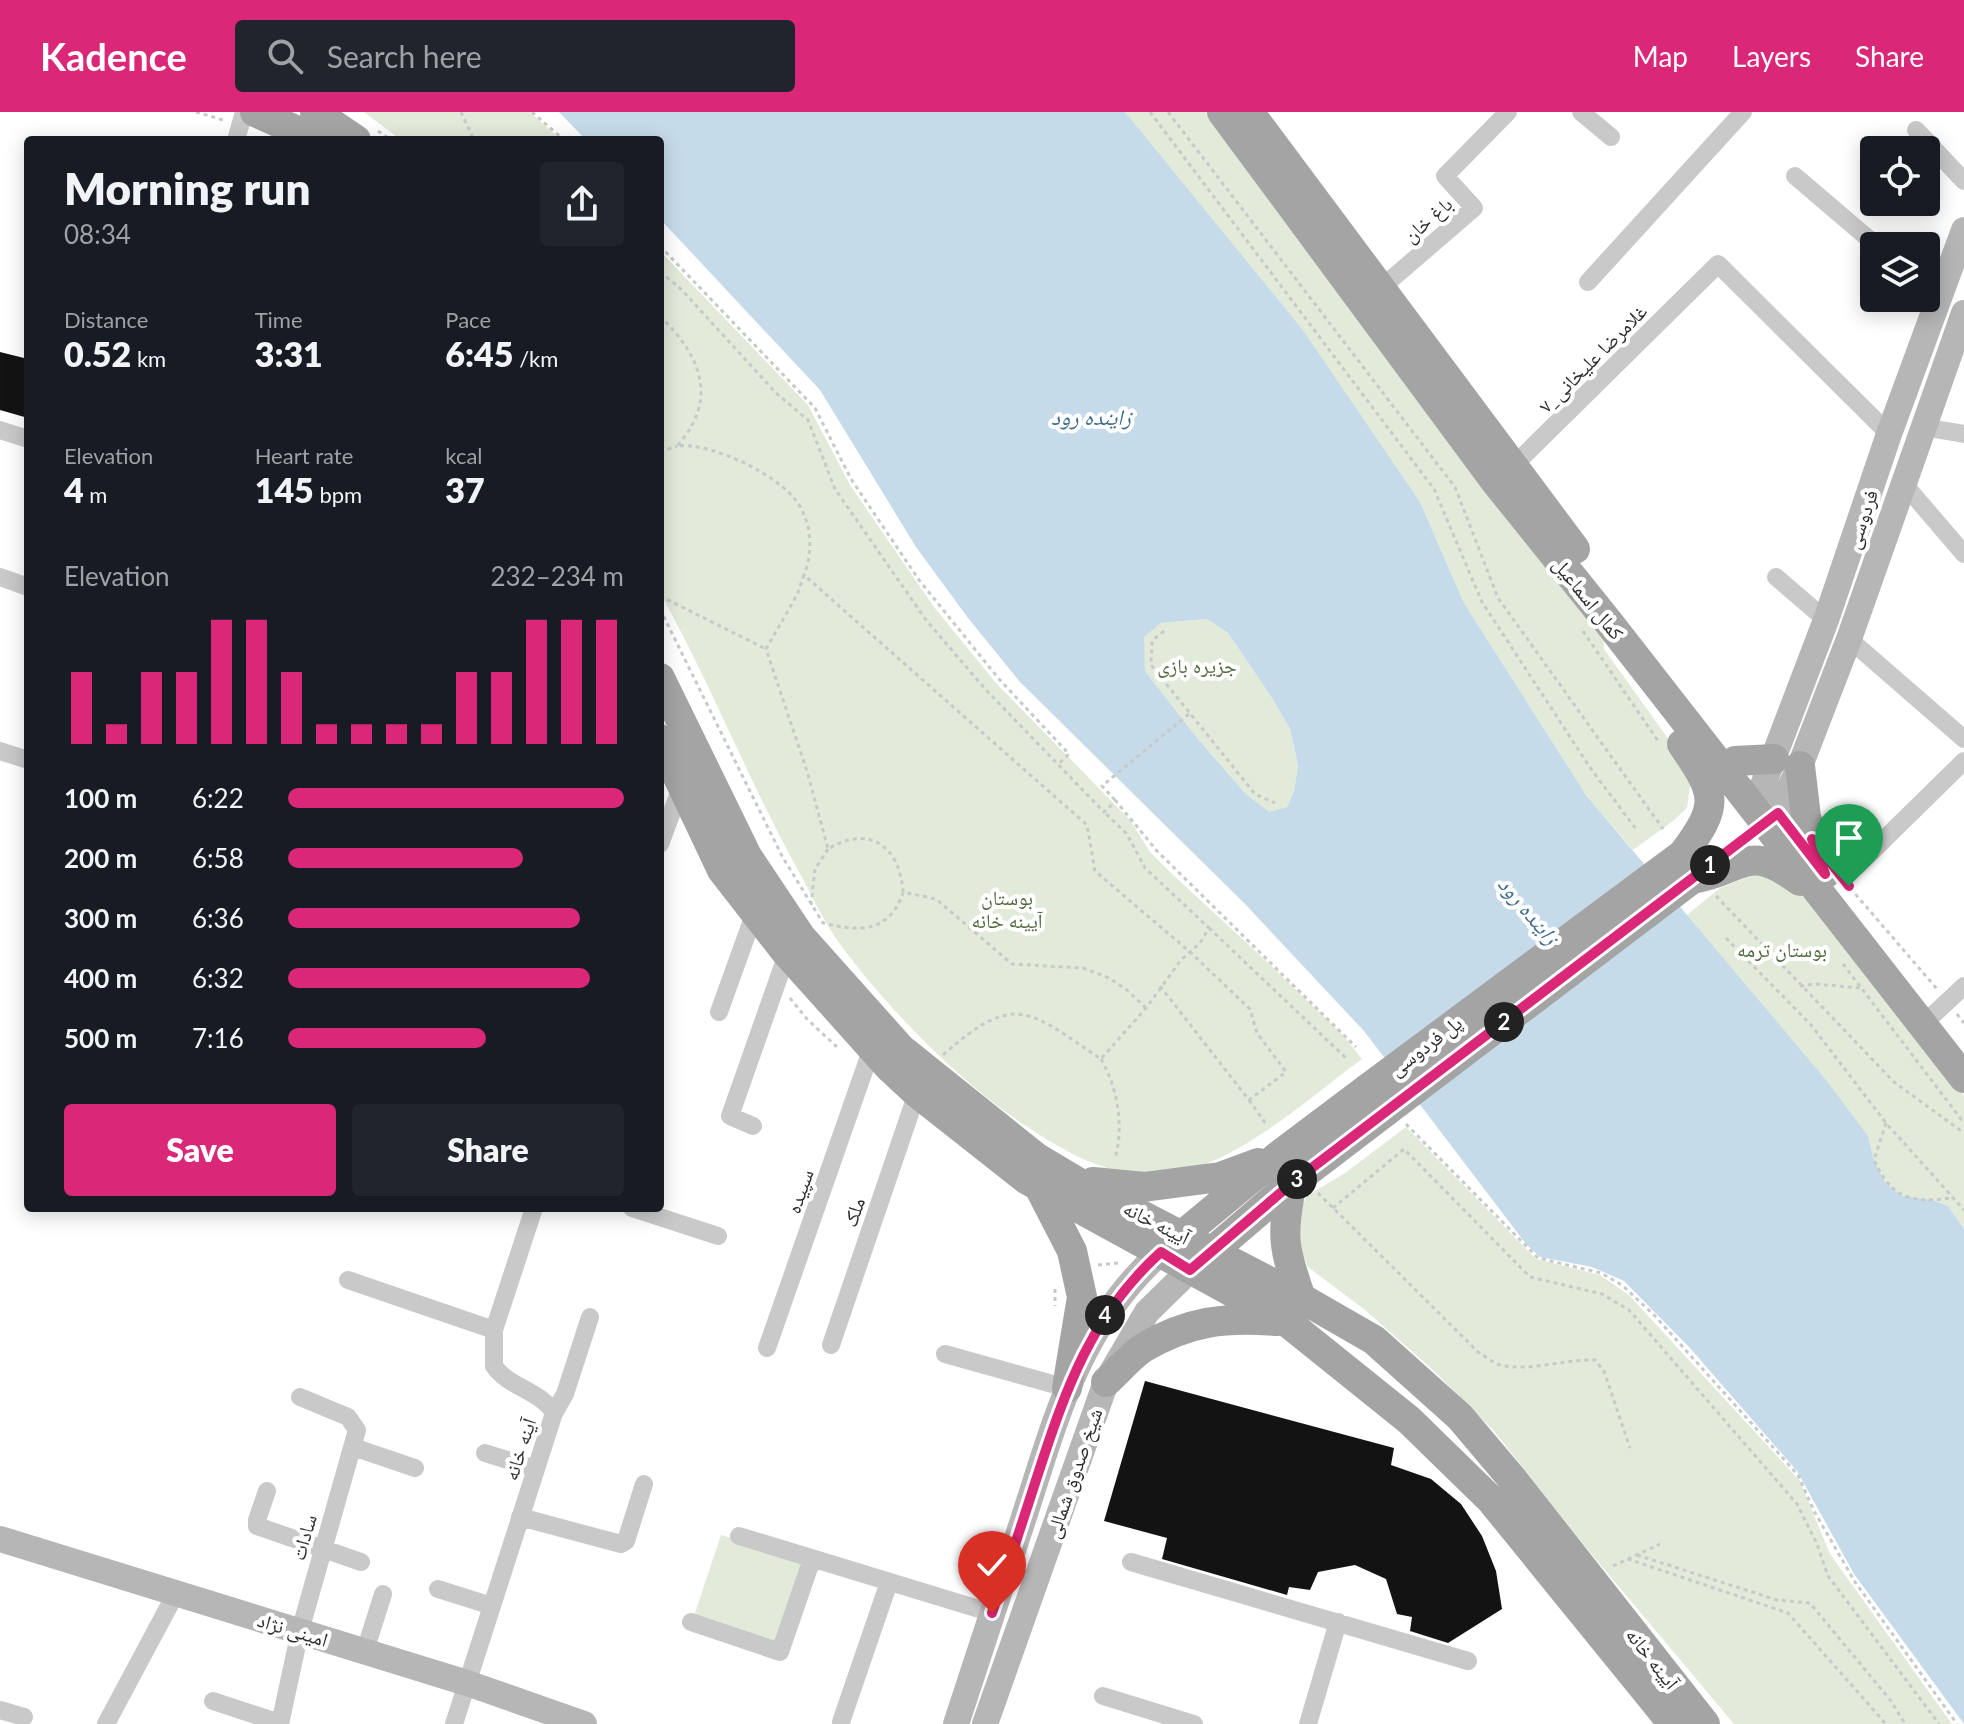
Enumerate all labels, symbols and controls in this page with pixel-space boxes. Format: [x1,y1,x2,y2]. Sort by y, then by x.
search box [235,20,795,92]
text: Kadence [40,33,187,79]
icon: search [263,34,307,78]
text: Search here [327,38,482,74]
text: Map [1633,39,1688,73]
text: Layers [1732,39,1811,73]
text: Share [1855,39,1924,73]
map controls [1860,136,1940,312]
button: locate [1860,136,1940,216]
text: Morning run [64,162,311,214]
button: share [540,162,624,246]
street label: باغ خان [1398,191,1458,248]
text: 08:34 [64,218,131,250]
button: layers [1860,232,1940,312]
street label: ۷_غلامرضا علیخانی [1533,299,1652,418]
text: Distance [64,306,148,333]
text: Time [255,306,303,333]
text: Pace [445,306,491,333]
text: 0.52 [64,333,131,374]
text: 3:31 [255,333,323,374]
text: 6:45 [445,333,514,374]
text: km [131,345,166,372]
text: /km [514,345,558,372]
water label: زاینده رود [1051,403,1133,430]
text: Elevation [64,442,153,469]
text: Heart rate [255,442,353,469]
text: kcal [445,442,483,469]
text: 4 [64,469,84,510]
text: 145 [255,469,314,510]
text: 37 [445,469,485,510]
text: m [84,481,107,508]
text: bpm [314,481,362,508]
street label: فردوسی [1840,486,1883,552]
street label: کمال اسماعیل [1548,552,1629,645]
text: Elevation [64,560,170,592]
text: 232–234 m [490,560,624,592]
park label: جزیره بازی [1157,653,1237,678]
text: 100 m [64,782,137,814]
text: 6:22 [192,782,244,814]
pin [1815,804,1883,886]
icon: arrive [1827,816,1871,860]
text: 200 m [64,842,137,874]
text: 6:58 [192,842,244,874]
pin: 1 [1690,845,1730,885]
text: 1 [1704,851,1716,878]
water label: زاینده رود [1493,871,1567,951]
park label: بوستان آیینه خانه [971,885,1043,932]
text: 300 m [64,902,137,934]
text: 6:36 [192,902,244,934]
park label: بوستان ترمه [1737,937,1827,962]
text: 400 m [64,962,137,994]
text: 6:32 [192,962,244,994]
pin: 2 [1484,1002,1524,1042]
text: 2 [1498,1008,1510,1035]
street label: پل فردوسی [1384,1010,1467,1081]
text: 500 m [64,1022,137,1054]
text: 7:16 [192,1022,244,1054]
button: Save [64,1104,336,1196]
button: Share [352,1104,624,1196]
pin: 3 [1277,1159,1317,1199]
text: 3 [1291,1165,1303,1192]
street label: سپیده [780,1166,819,1217]
street label: ملک [837,1194,869,1230]
street label: آیینه خانه [1120,1195,1195,1250]
pin: 4 [1085,1295,1125,1335]
text: 4 [1099,1301,1111,1328]
street label: شیخ صدوق شمالی [1040,1405,1108,1542]
street label: آینه خانه [498,1414,541,1483]
street label: سادات [285,1511,321,1563]
pin [958,1531,1026,1613]
icon: check [970,1543,1014,1587]
street label: امینی نژاد [255,1607,331,1652]
street label: آیینه خانه [1621,1623,1685,1694]

